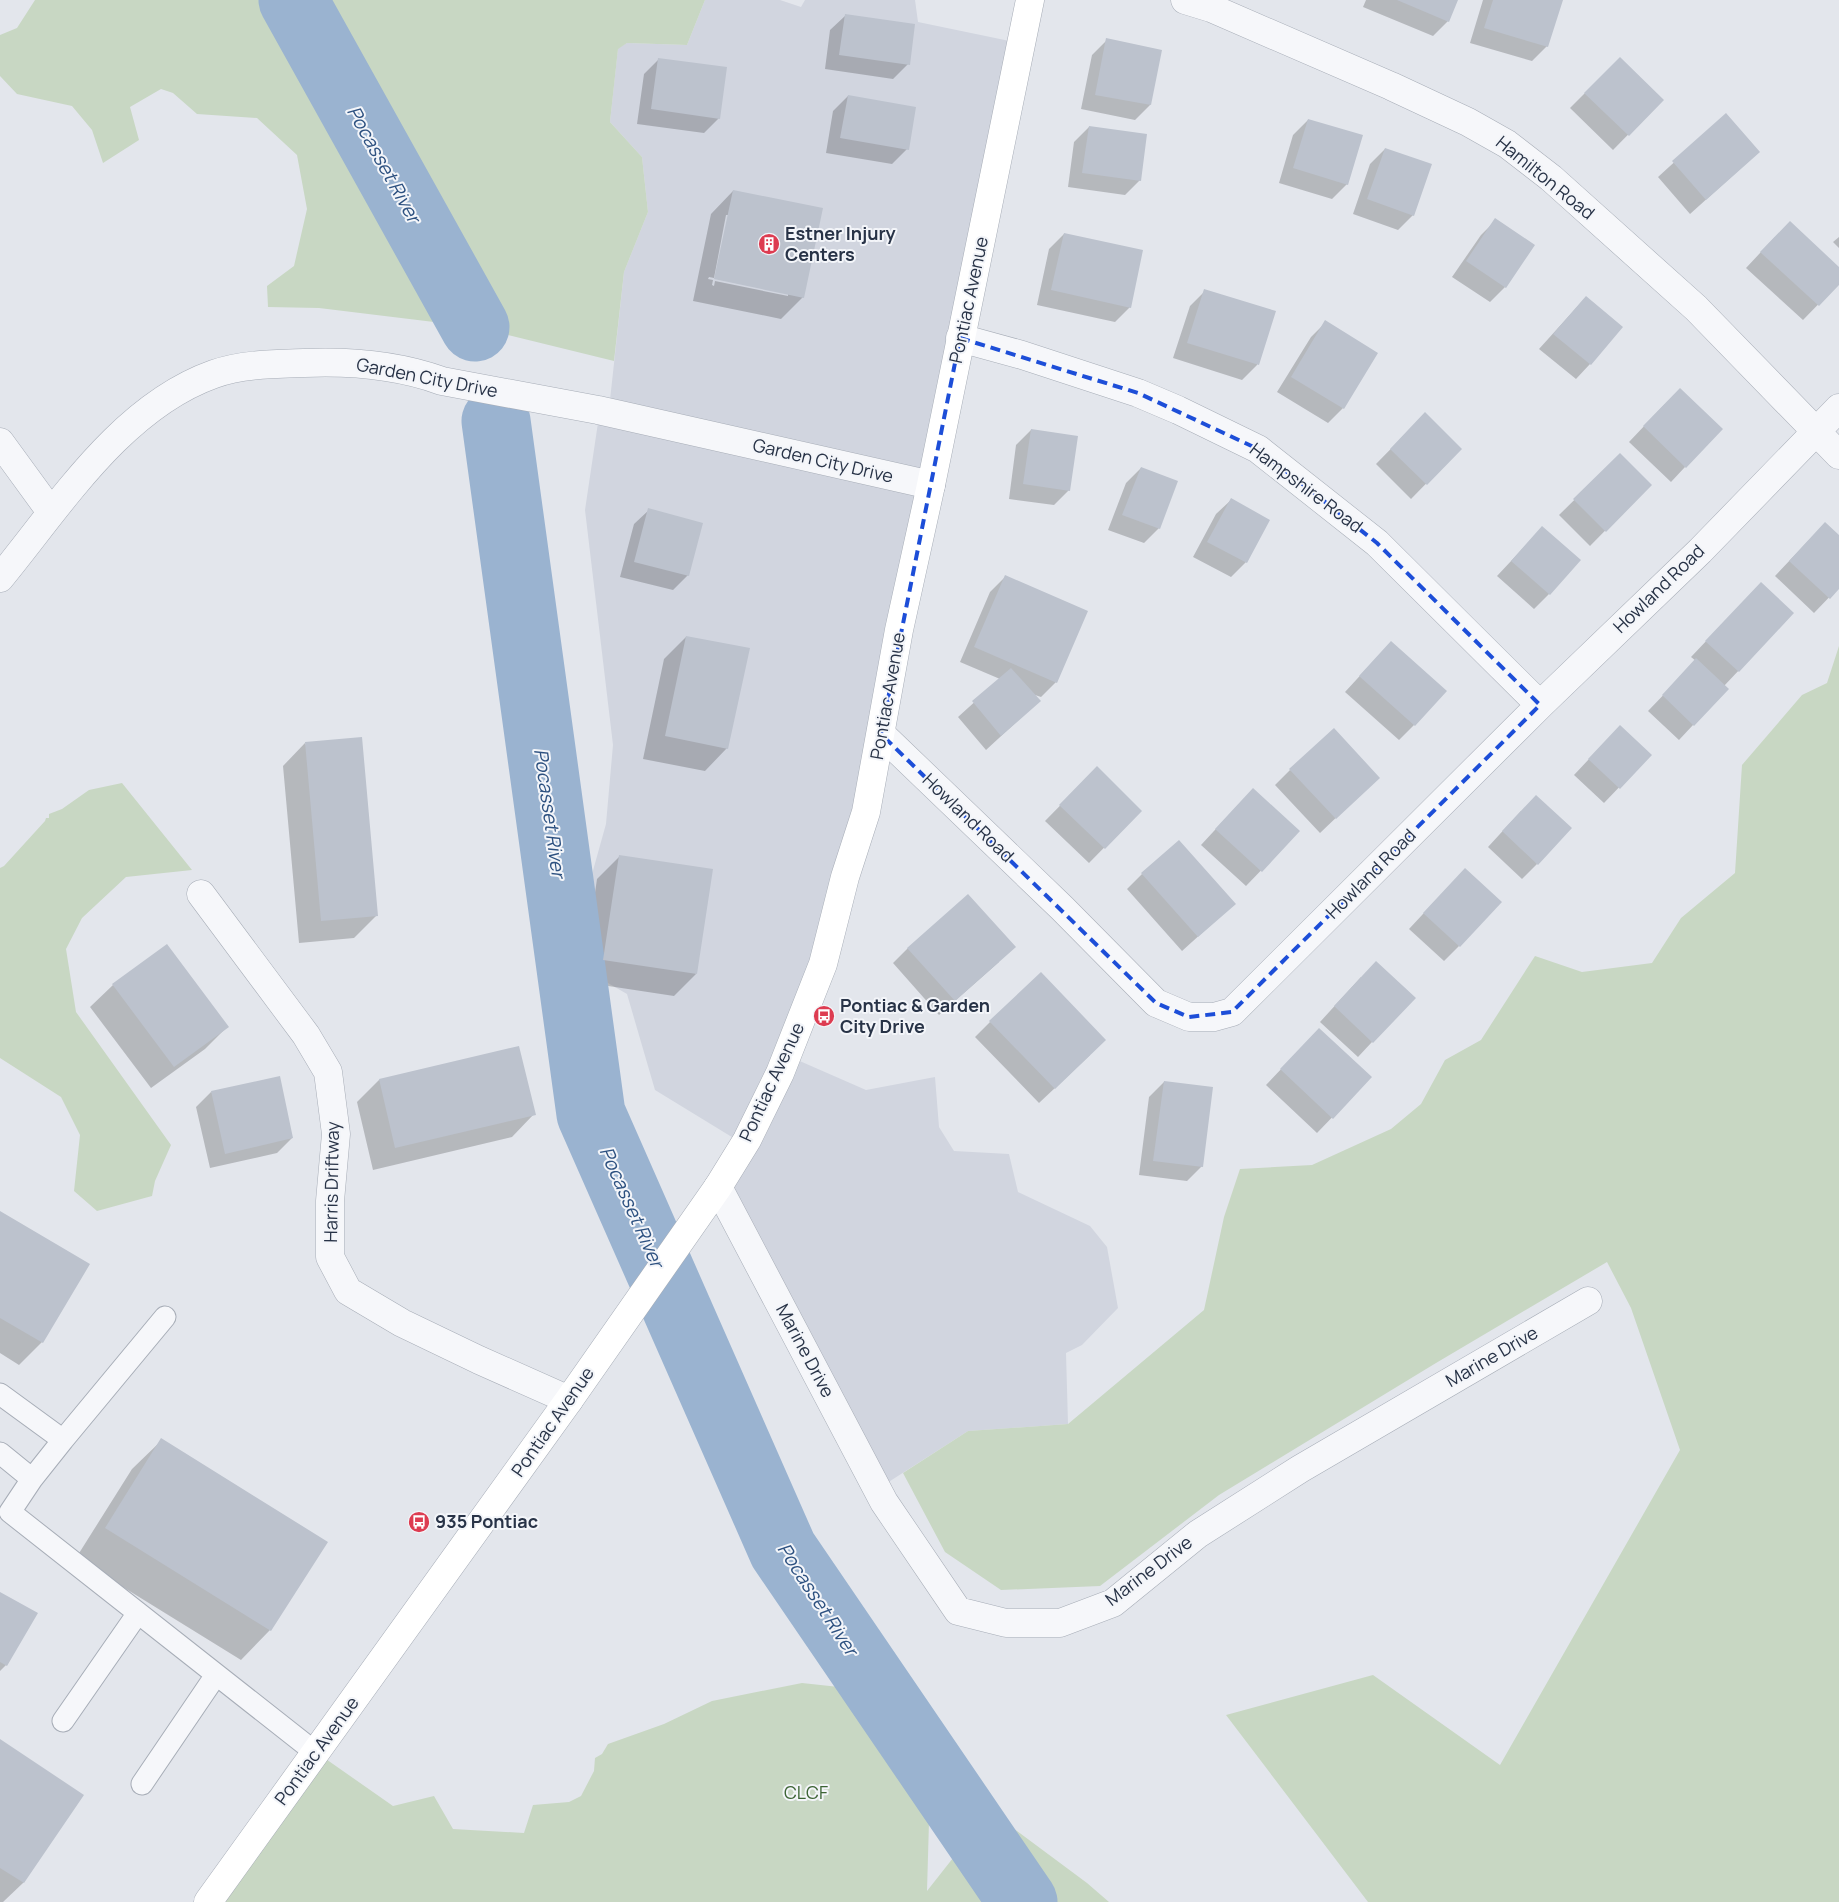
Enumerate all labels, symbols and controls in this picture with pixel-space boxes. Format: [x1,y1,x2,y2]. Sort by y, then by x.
water label: Pocasset River [341,101,428,229]
street label: Hamilton Road [1491,130,1600,224]
place label: Estner Injury Centers [785,221,896,266]
building icon: Estner Injury Centers [757,232,781,256]
street label: Pontiac Avenue [943,234,993,365]
street label: Garden City Drive [355,352,500,402]
street label: Garden City Drive [751,432,896,488]
street label: Hampshire Road [1245,437,1368,538]
street label: Howland Road [1607,539,1709,638]
street label: Pontiac Avenue [864,630,910,761]
water label: Pocasset River [528,747,572,881]
street label: Howland Road [918,768,1020,867]
street label: Howland Road [1320,823,1421,924]
place label: Pontiac & Garden City Drive [840,993,990,1038]
bus stop icon: Pontiac & Garden City Drive [812,1004,836,1028]
street label: Pontiac Avenue [733,1018,809,1145]
street label: Harris Driftway [318,1121,344,1243]
water label: Pocasset River [594,1142,671,1274]
street label: Marine Drive [771,1300,841,1401]
street label: Marine Drive [1441,1320,1542,1392]
street label: Pontiac Avenue [505,1362,599,1481]
place label: 935 Pontiac [435,1509,538,1533]
bus stop icon: 935 Pontiac [407,1510,431,1534]
street label: Marine Drive [1100,1530,1197,1611]
water label: Pocasset River [772,1537,865,1662]
street label: Pontiac Avenue [269,1691,364,1810]
park label: CLCF [784,1780,828,1804]

